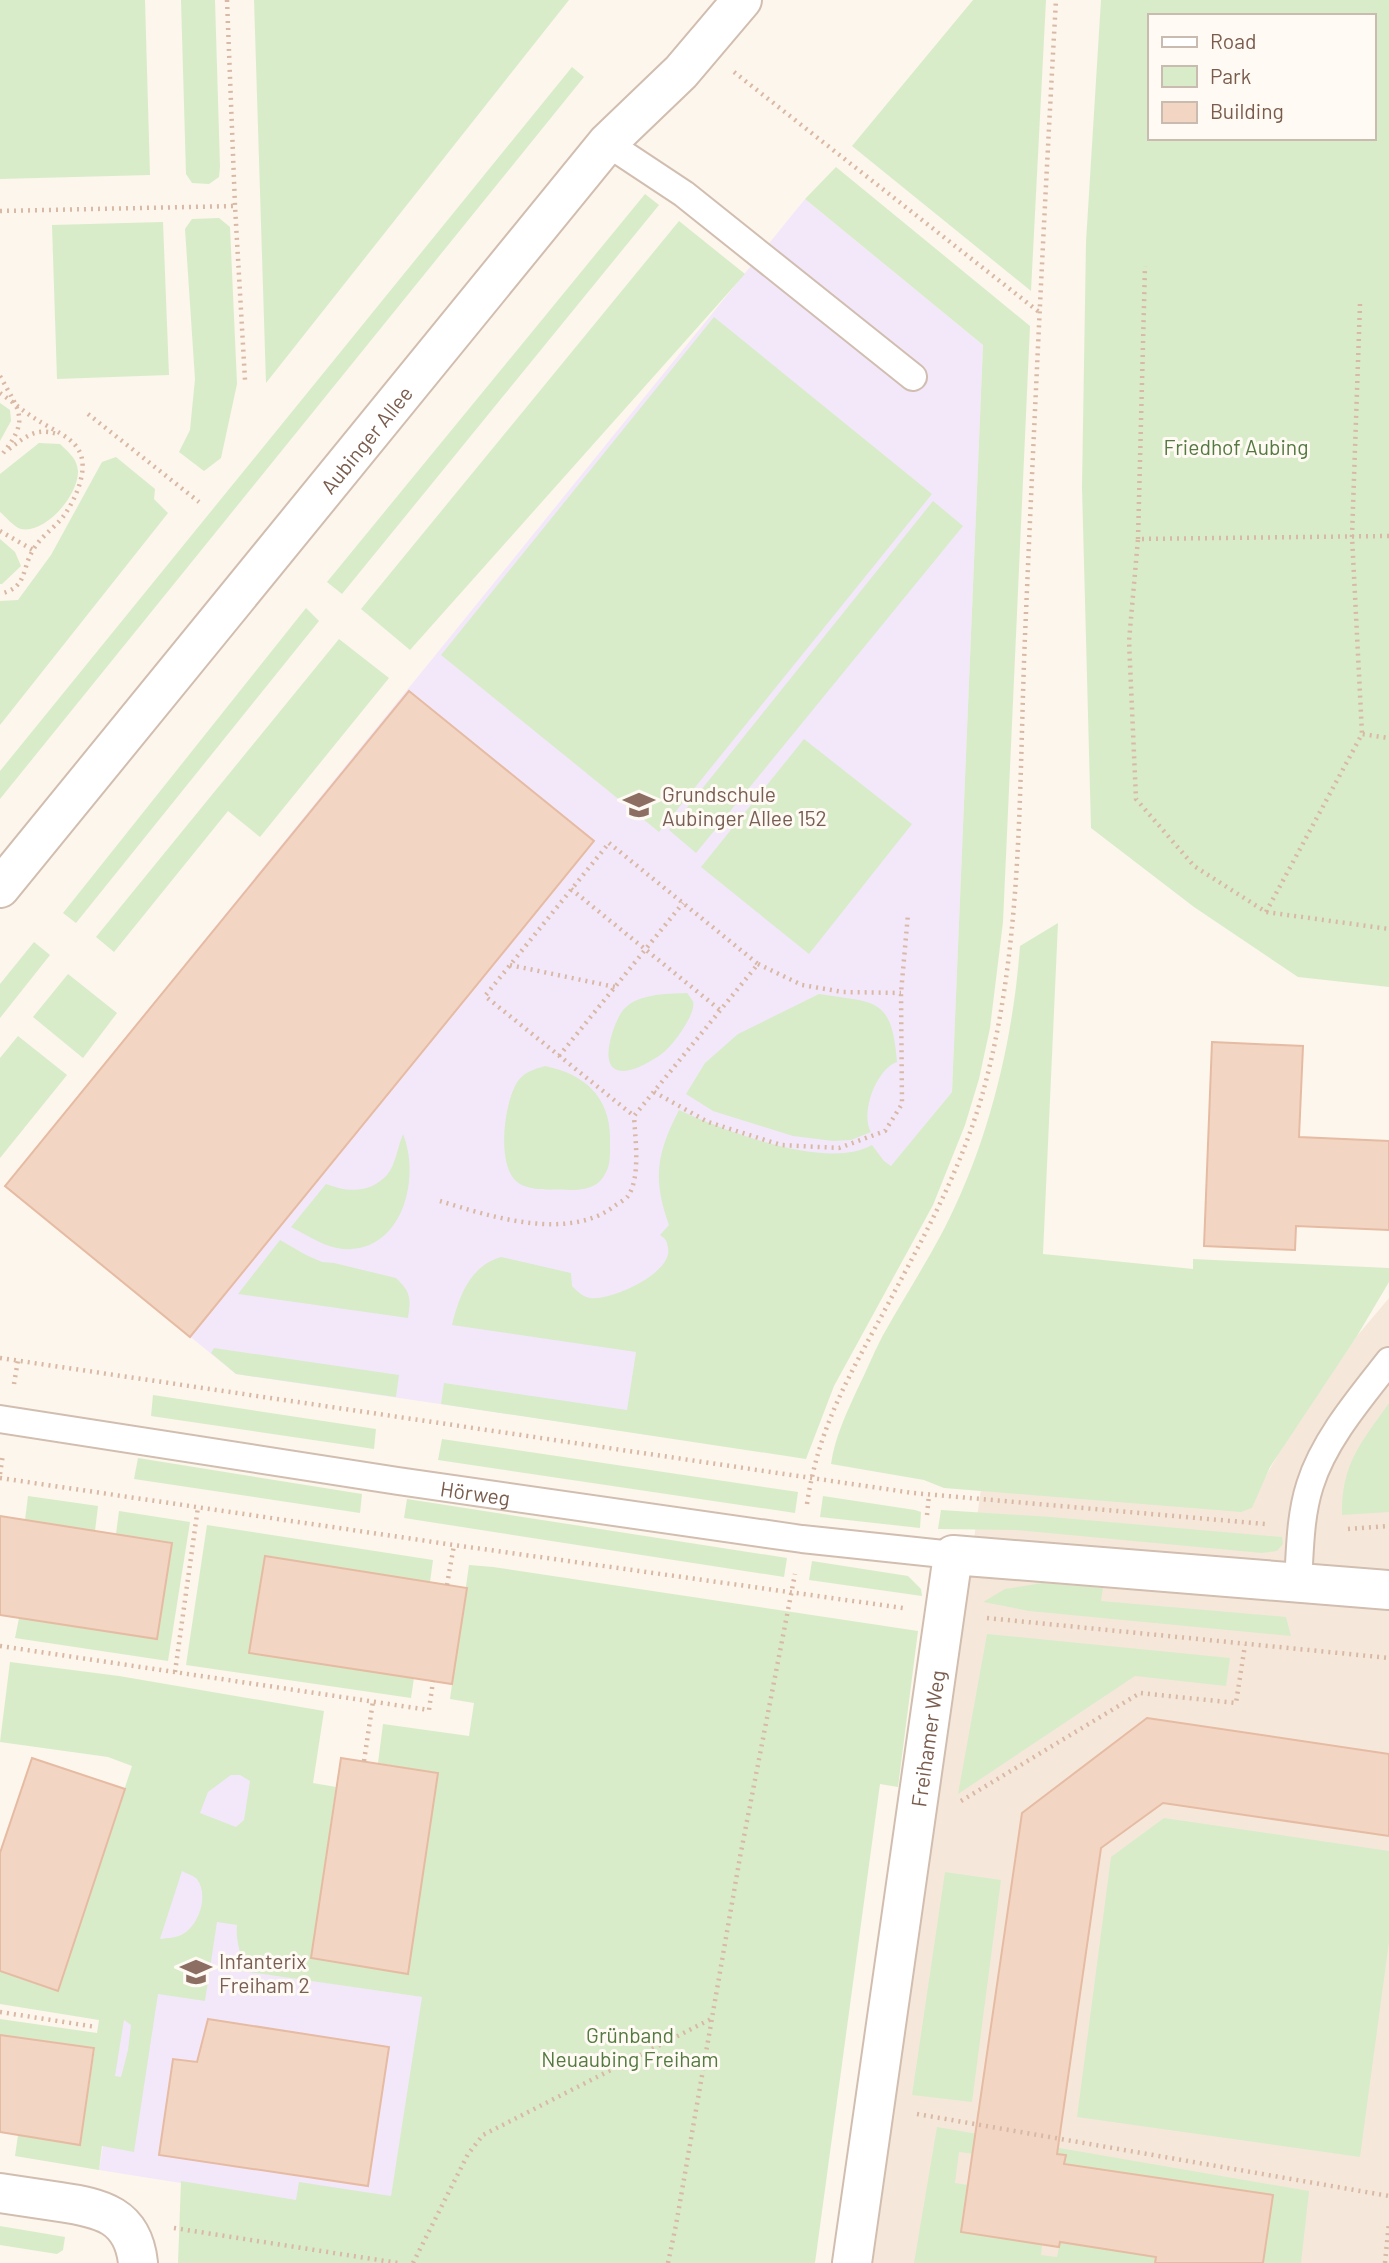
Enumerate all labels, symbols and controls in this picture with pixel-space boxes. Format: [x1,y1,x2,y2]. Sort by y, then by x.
legend [1148,14,1375,140]
text: Road [1210,28,1256,53]
text: Park [1210,63,1251,88]
text: Building [1210,98,1284,123]
street label: Aubinger Allee [315,380,417,498]
park label: Friedhof Aubing [1164,434,1308,459]
place label: Grundschule Aubinger Allee 152 [662,781,827,830]
school or university icon: Grundschule Aubinger Allee 152 [622,788,656,822]
street label: Hörweg [439,1475,512,1509]
street label: Freihamer Weg [905,1668,949,1808]
place label: Infanterix Freiham 2 [219,1948,310,1997]
school or university icon: Infanterix Freiham 2 [179,1955,213,1989]
park label: Grünband Neuaubing Freiham [541,2022,719,2071]

